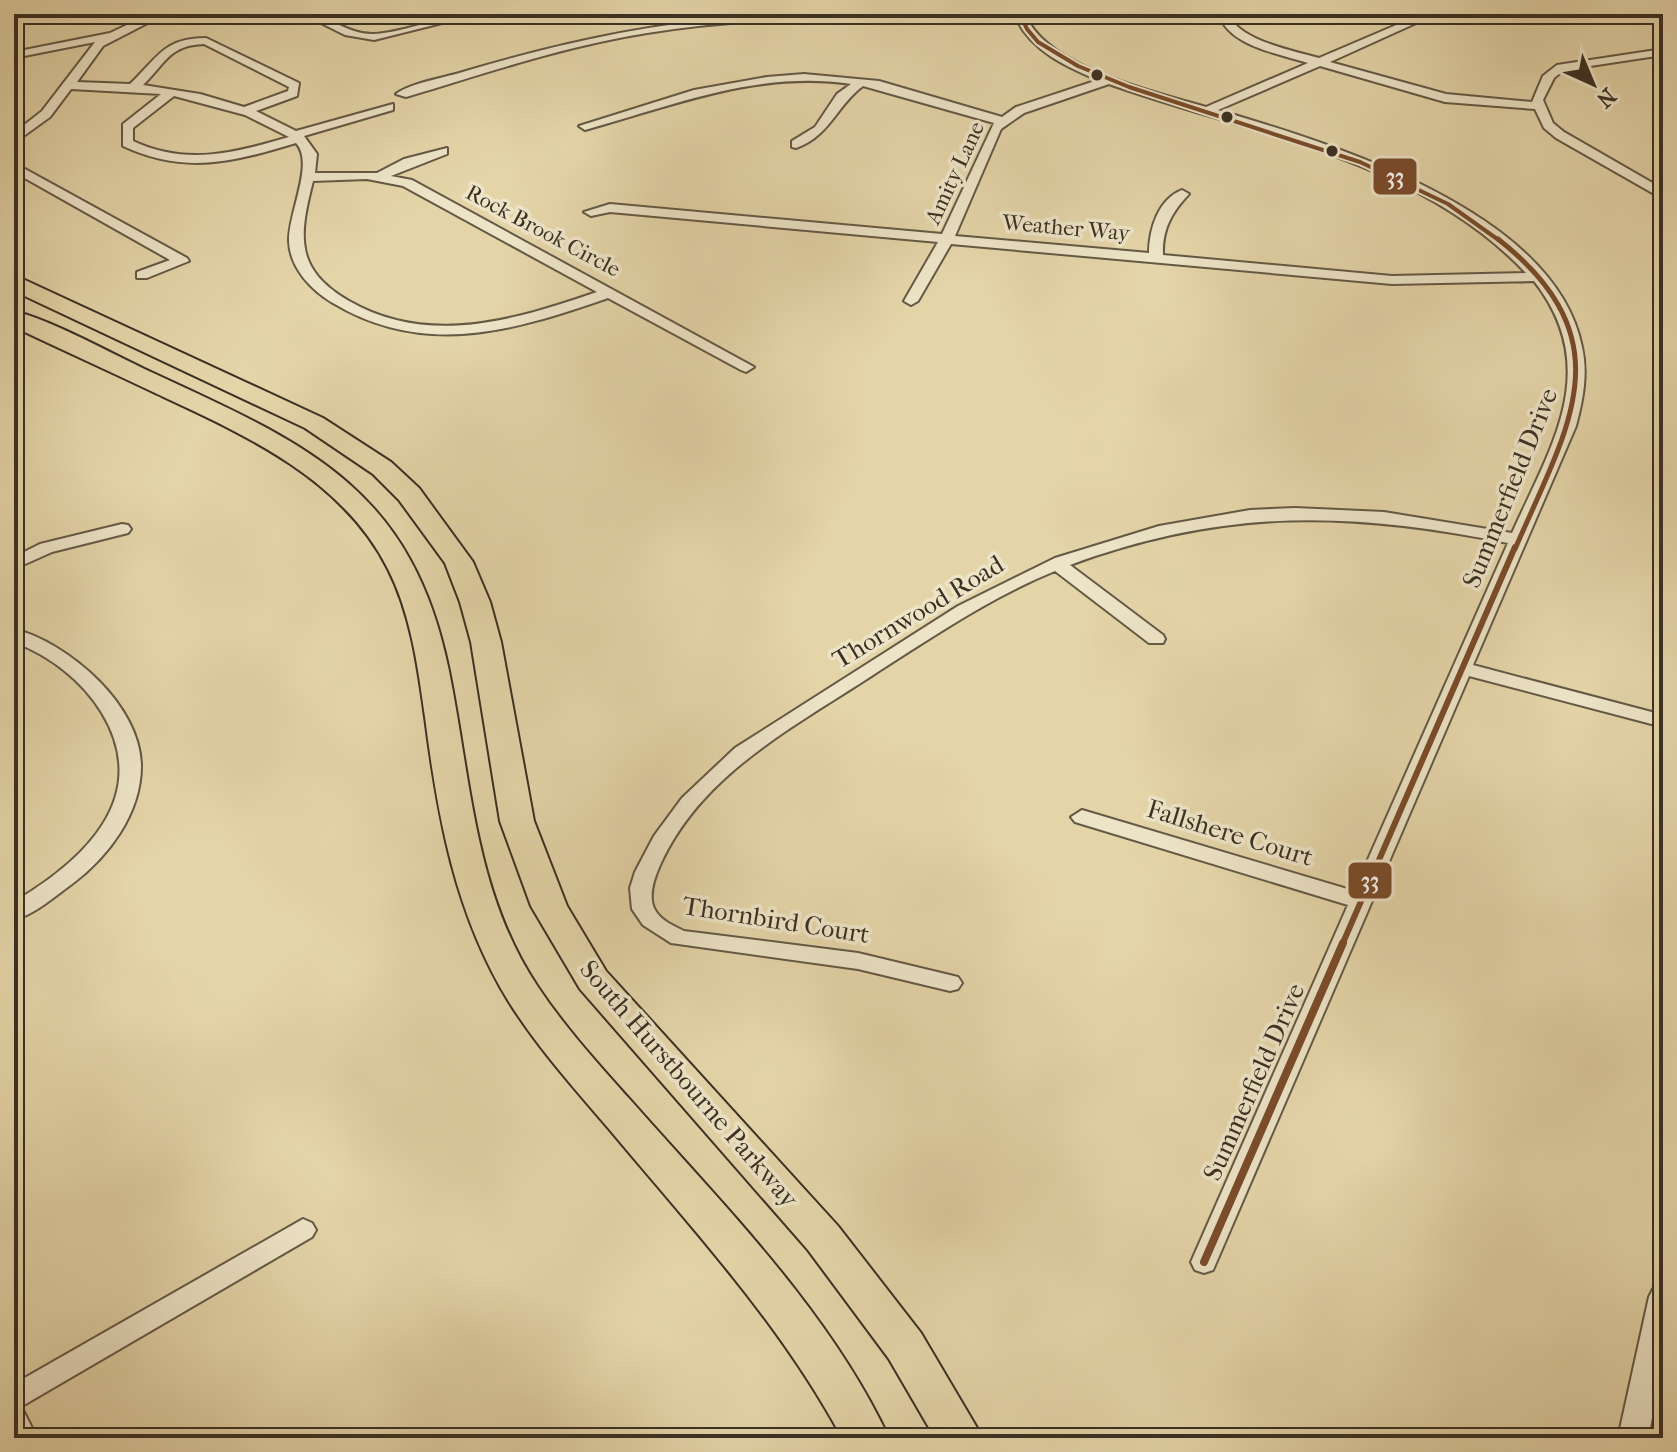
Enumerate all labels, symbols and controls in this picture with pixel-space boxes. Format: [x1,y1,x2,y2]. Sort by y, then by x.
north arrow [1553,44,1633,124]
unlabelled marker [1089,67,1105,83]
text: N [1591,83,1621,113]
unlabelled marker [1219,109,1235,125]
street label: Amity Lane [919,117,990,229]
unlabelled marker [1324,143,1340,159]
line badge: 33 [1372,157,1418,196]
text: 33 [1386,164,1404,190]
street label: Rock Brook Circle [461,179,625,283]
street label: Weather Way [1000,209,1132,247]
street label: Summerfield Drive [1456,384,1564,592]
street label: Thornwood Road [827,548,1010,675]
street label: Fallshere Court [1143,793,1317,873]
line badge: 33 [1347,861,1393,900]
text: 33 [1361,868,1379,894]
street label: Thornbird Court [680,890,872,950]
street label: South Hurstbourne Parkway [573,954,806,1215]
street label: Summerfield Drive [1197,978,1311,1185]

